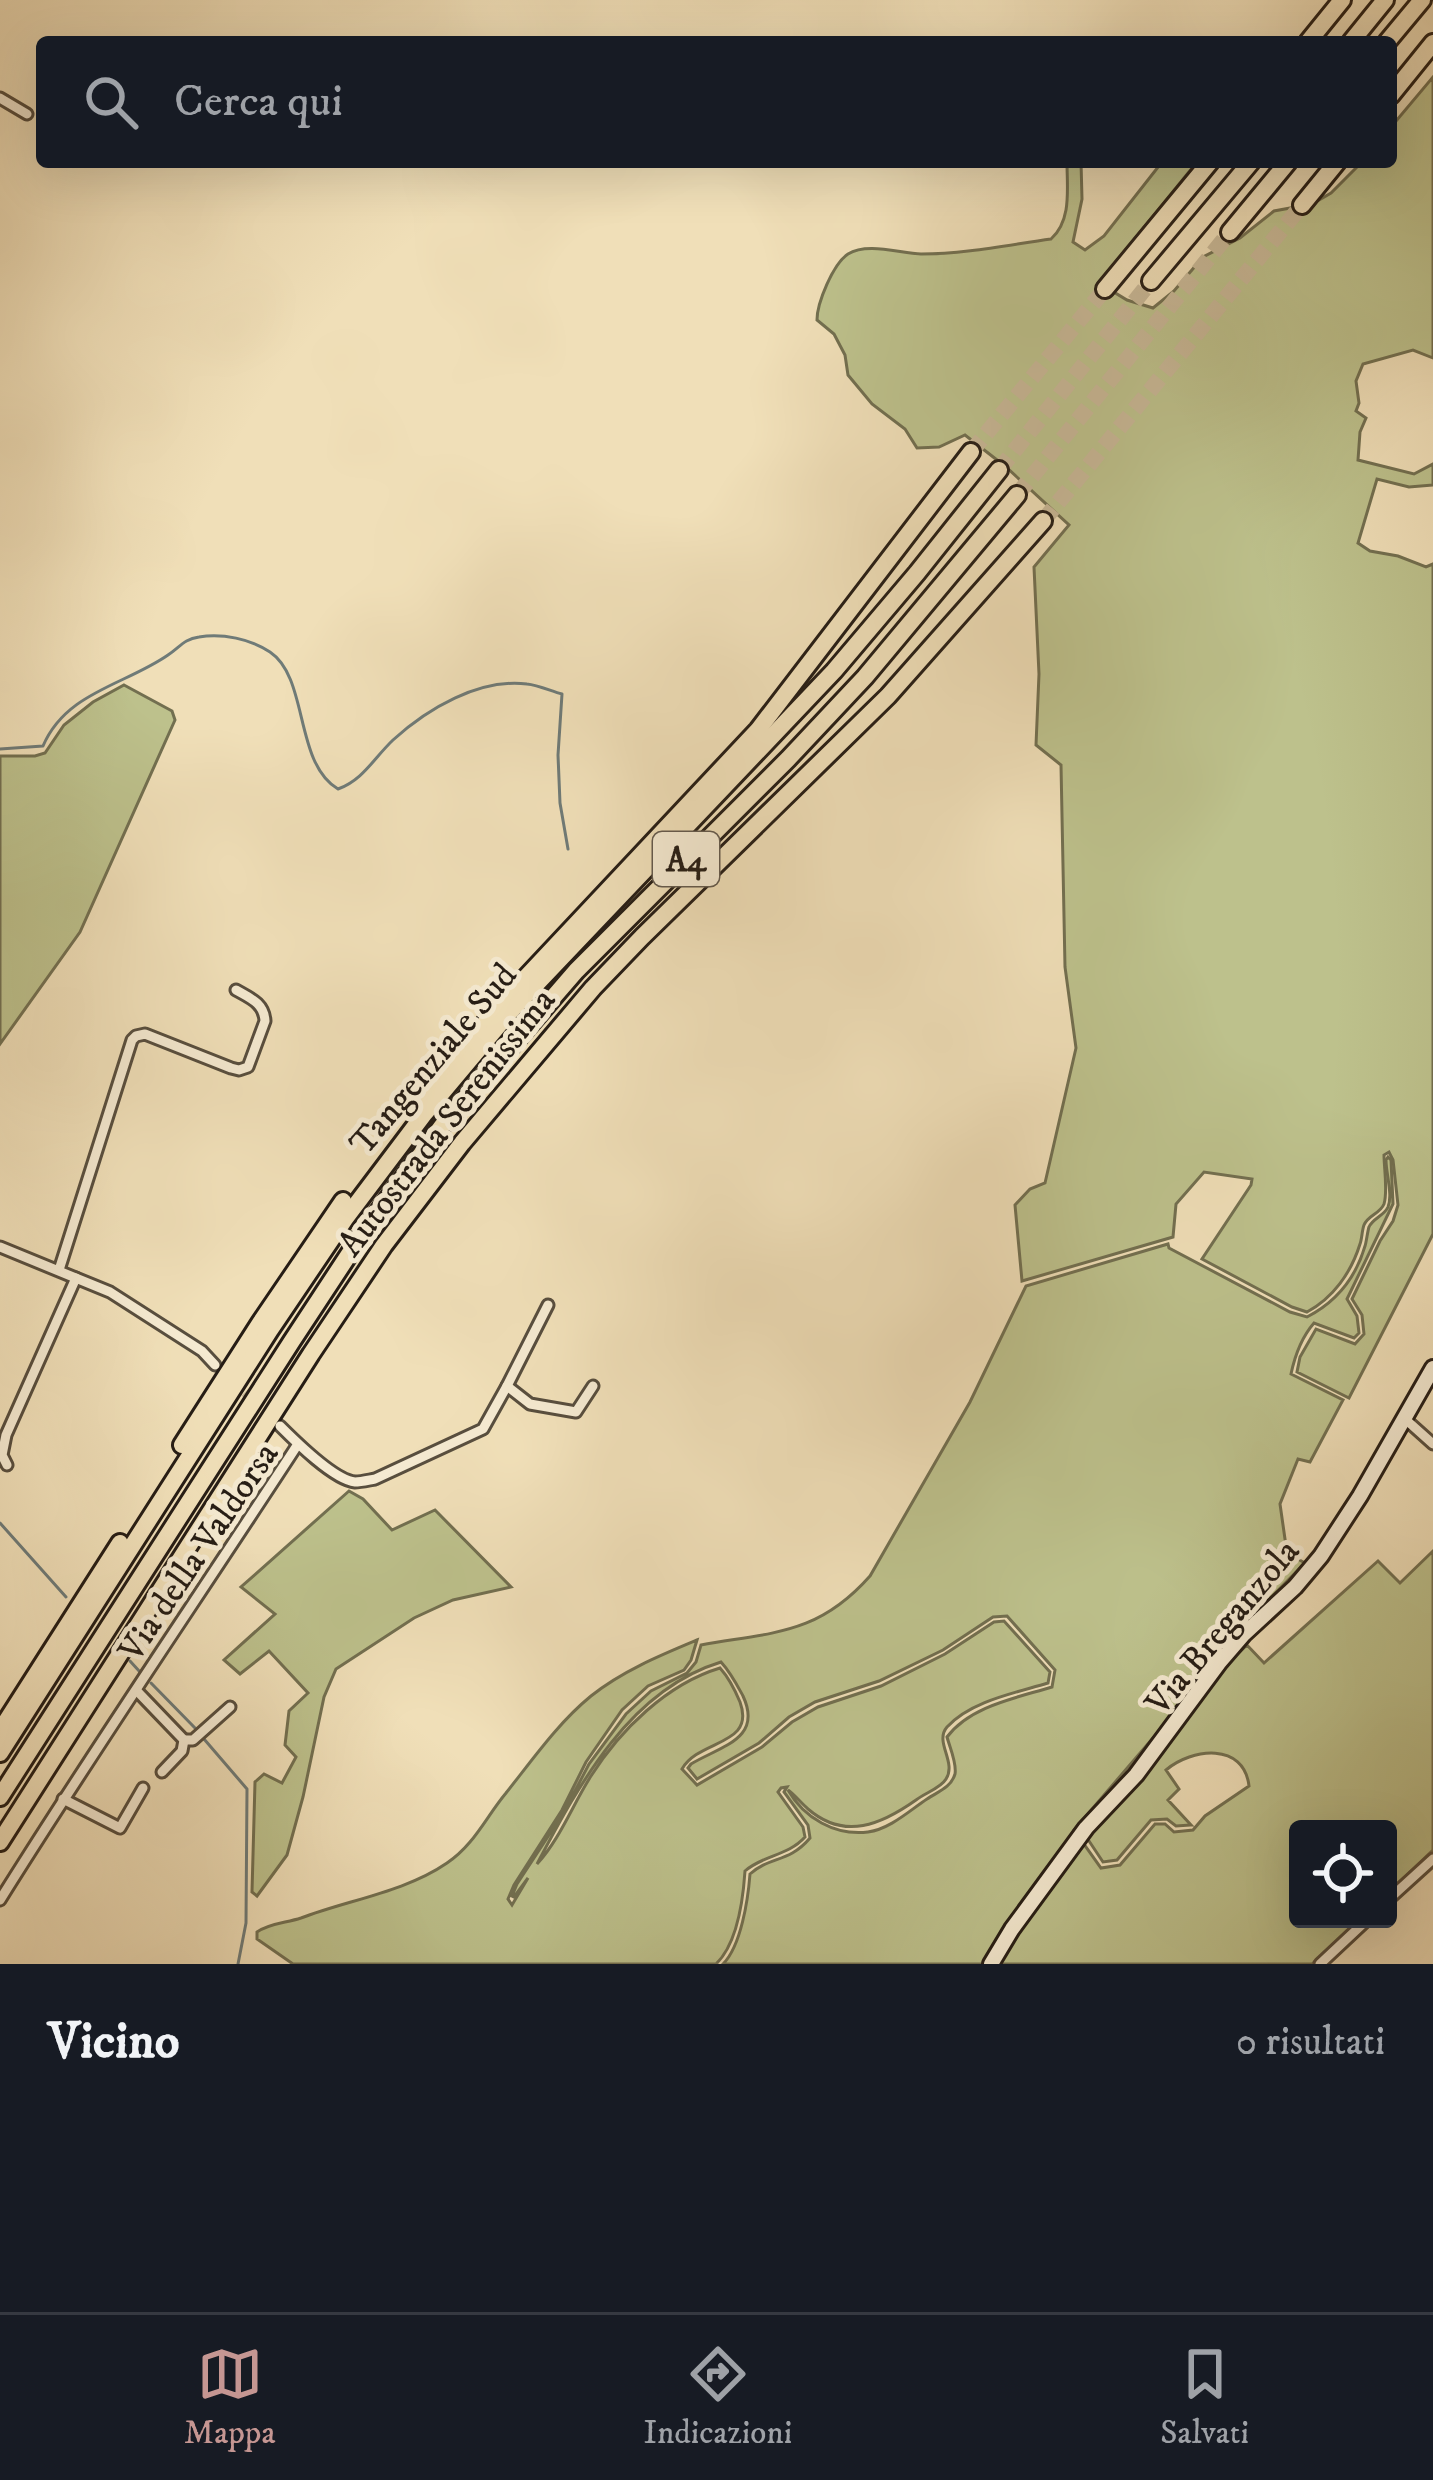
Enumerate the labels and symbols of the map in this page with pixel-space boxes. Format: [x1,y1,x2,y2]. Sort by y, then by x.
road number: A4 [653,832,719,886]
street label: Tangenziale Sud [340,954,527,1165]
street label: Autostrada Serenissima [328,979,566,1266]
street label: Via della Valdorsa [109,1434,289,1672]
street label: Via Breganzola [1135,1530,1310,1726]

